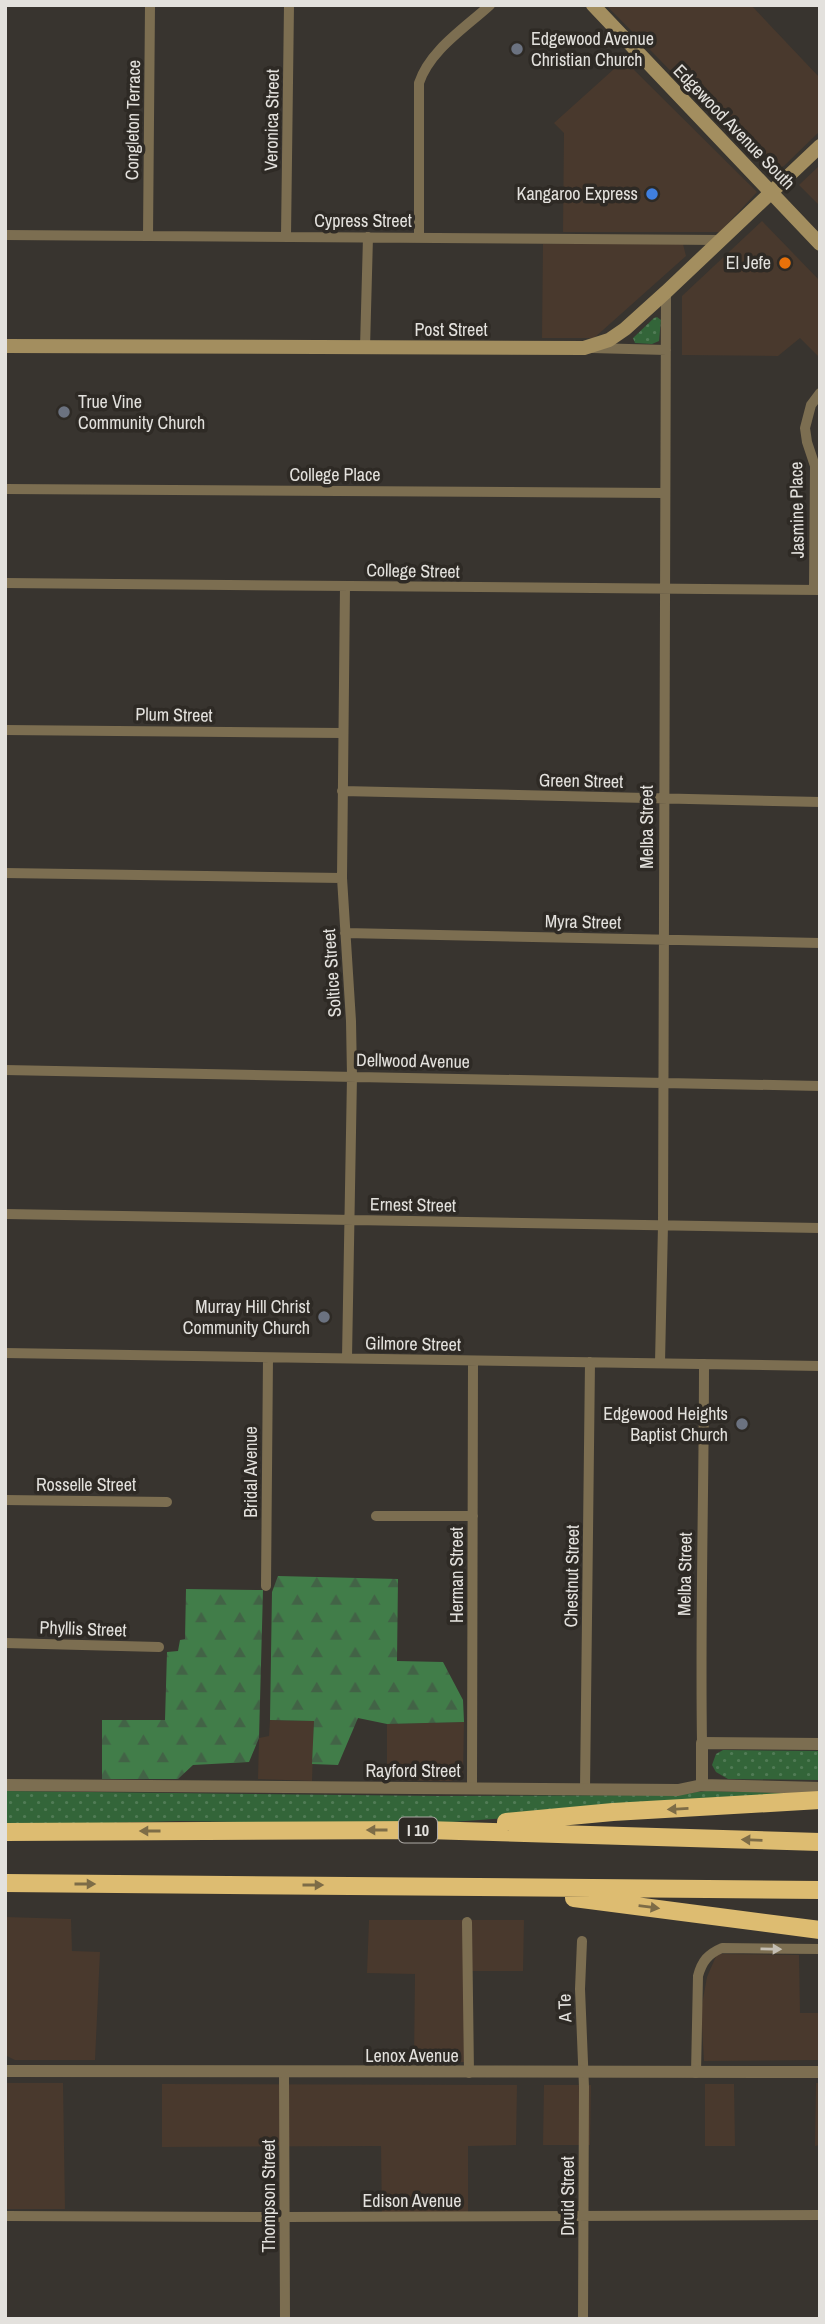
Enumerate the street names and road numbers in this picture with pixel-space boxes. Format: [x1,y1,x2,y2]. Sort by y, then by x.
street label: Edgewood Avenue South [668,58,801,195]
street label: Congleton Terrace [119,60,146,180]
street label: Veronica Street [258,69,285,171]
street label: Cypress Street [314,208,412,233]
street label: Post Street [414,317,488,342]
street label: Jasmine Place [783,461,810,559]
street label: College Place [289,462,381,487]
street label: College Street [366,557,460,584]
street label: Plum Street [135,701,213,728]
street label: Green Street [539,767,623,794]
street label: Melba Street [634,785,659,869]
street label: Myra Street [545,908,621,935]
street label: Soltice Street [316,928,347,1018]
street label: Dellwood Avenue [356,1047,470,1074]
street label: Ernest Street [370,1191,456,1218]
street label: Gilmore Street [365,1330,461,1357]
street label: Bridal Avenue [238,1426,263,1518]
street label: Rosselle Street [36,1472,136,1497]
street label: Chestnut Street [558,1524,585,1627]
street label: Herman Street [444,1527,469,1623]
street label: Melba Street [671,1532,698,1616]
street label: Phyllis Street [39,1614,127,1643]
street label: Rayford Street [365,1758,461,1783]
road number: I 10 [399,1818,437,1842]
street label: A Te [552,1993,578,2024]
street label: Lenox Avenue [365,2043,459,2068]
street label: Thompson Street [256,2139,281,2253]
street label: Druid Street [555,2156,580,2236]
street label: Edison Avenue [362,2188,462,2213]

